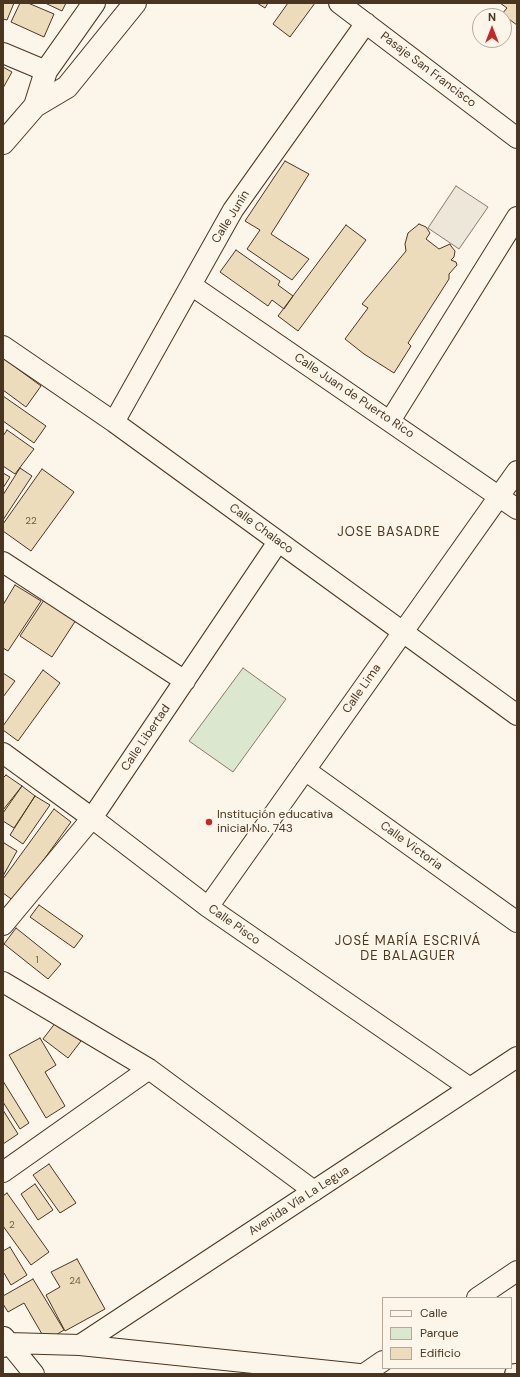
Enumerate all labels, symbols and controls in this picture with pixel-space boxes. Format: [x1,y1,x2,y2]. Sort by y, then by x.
north arrow [472,8,512,48]
text: N [488,10,496,24]
street label: Pasaje San Francisco [377,29,479,111]
street label: Calle Junín [209,188,253,246]
street label: Calle Juan de Puerto Rico [291,350,417,442]
street label: Calle Chalaco [226,501,296,557]
house number: 22 [25,515,37,527]
district label: JOSE BASADRE [337,525,441,541]
street label: Calle Lima [340,662,384,716]
street label: Calle Libertad [118,702,174,774]
place label: Institución educativa inicial No. 743 [217,808,333,836]
marker: Institución educativa inicial No. 743 [204,817,214,827]
street label: Calle Victoria [377,819,445,873]
street label: Calle Pisco [205,902,263,948]
district label: JOSÉ MARÍA ESCRIVÁ DE BALAGUER [335,934,481,965]
house number: 1 [35,954,39,966]
street label: Avenida Vía La Legua [246,1163,352,1239]
house number: 2 [9,1219,15,1231]
house number: 24 [69,1275,81,1287]
legend [382,1297,512,1369]
text: Calle [420,1305,447,1321]
text: Parque [420,1325,459,1341]
text: Edificio [420,1345,461,1361]

